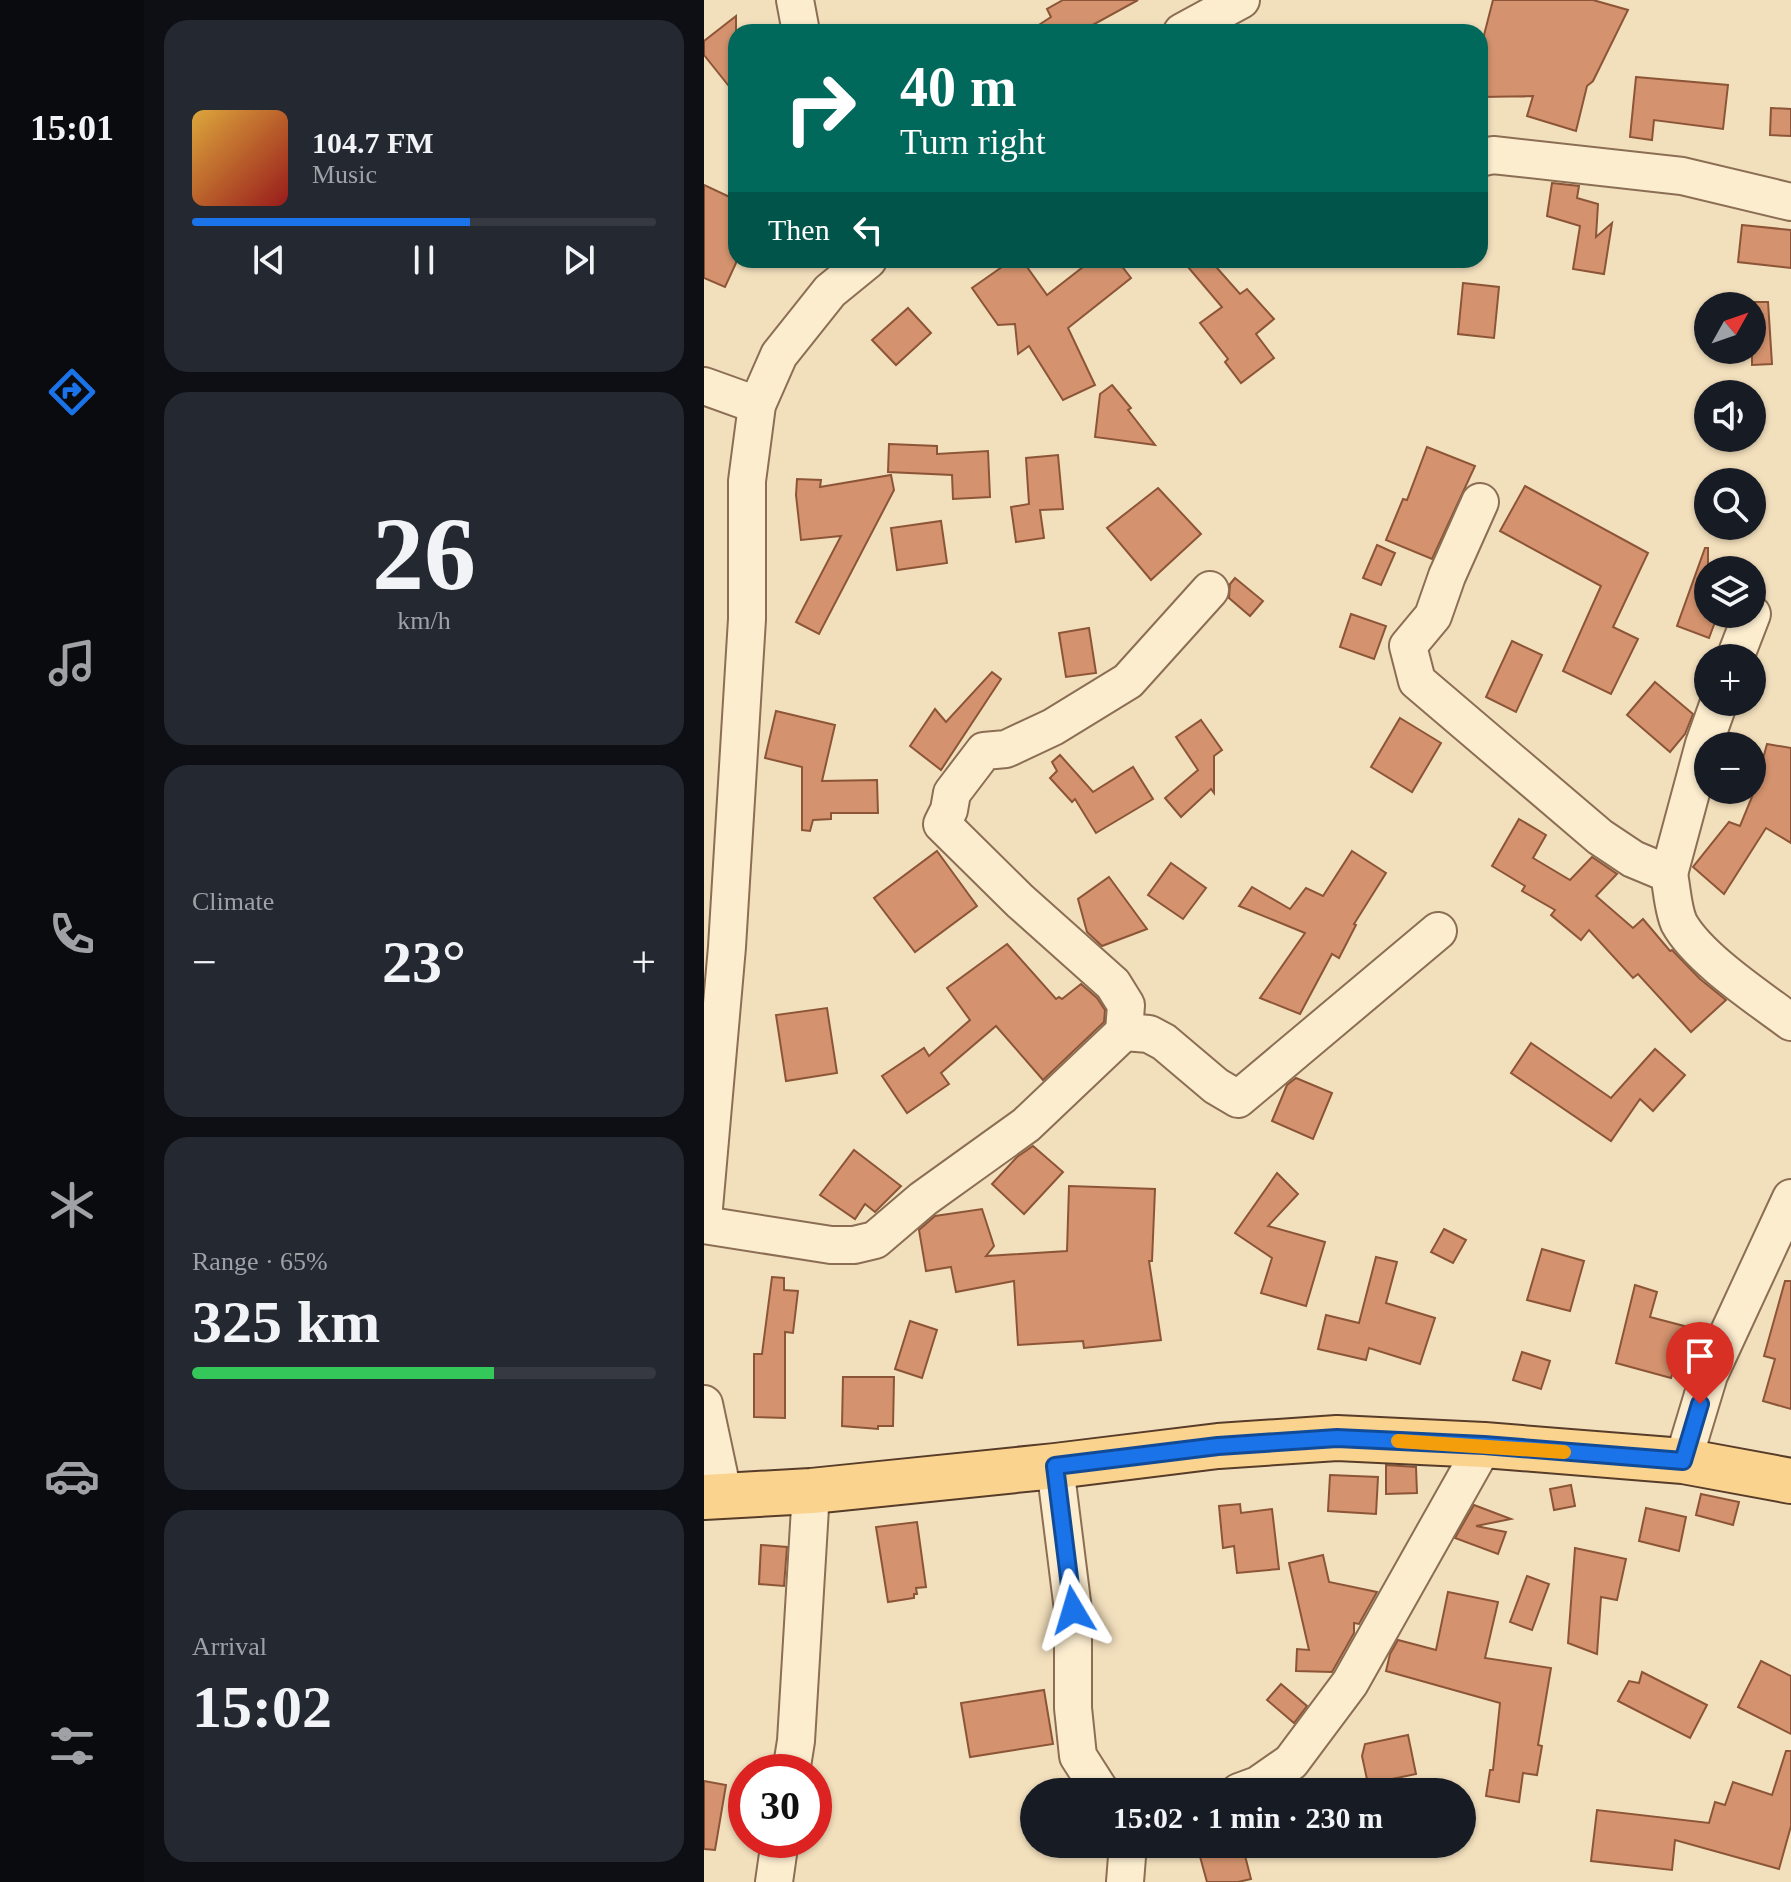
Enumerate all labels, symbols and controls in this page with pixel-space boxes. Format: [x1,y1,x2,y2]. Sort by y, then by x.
icon: right [768,56,872,160]
text: 40 m [900,56,1017,118]
text: 15:01 [30,108,114,148]
text: Turn right [900,122,1046,162]
text: 104.7 FM [312,126,434,159]
text: Music [312,160,377,189]
icon: left [846,208,890,252]
text: Then [768,213,830,246]
icon: previous [247,238,291,282]
icon: pause [402,238,446,282]
icon: next [557,238,601,282]
north arrow [1694,292,1766,364]
map controls [1694,292,1766,804]
icon: directions [44,364,100,420]
button: sound [1694,380,1766,452]
button: search [1694,468,1766,540]
text: 26 [372,496,476,611]
button: layers [1694,556,1766,628]
text: km/h [397,606,451,635]
icon: music [44,635,100,691]
button: + [1694,644,1766,716]
button: − [1694,732,1766,804]
text: Climate [192,887,274,916]
icon: phone [44,906,100,962]
text: 23° [382,929,466,995]
text: − [192,938,217,987]
text: + [631,938,656,987]
icon: climate [44,1177,100,1233]
text: Range · 65% [192,1247,328,1276]
text: 325 km [192,1289,380,1355]
pin [1666,1322,1734,1404]
icon: arrive [1678,1334,1722,1378]
icon: car [44,1448,100,1504]
position arrow [1031,1568,1115,1652]
text: Arrival [192,1632,267,1661]
text: 15:02 [192,1674,332,1740]
icon: filters [44,1718,100,1774]
speed limit sign: 30 [728,1754,832,1858]
text: 15:02 · 1 min · 230 m [1113,1801,1383,1834]

